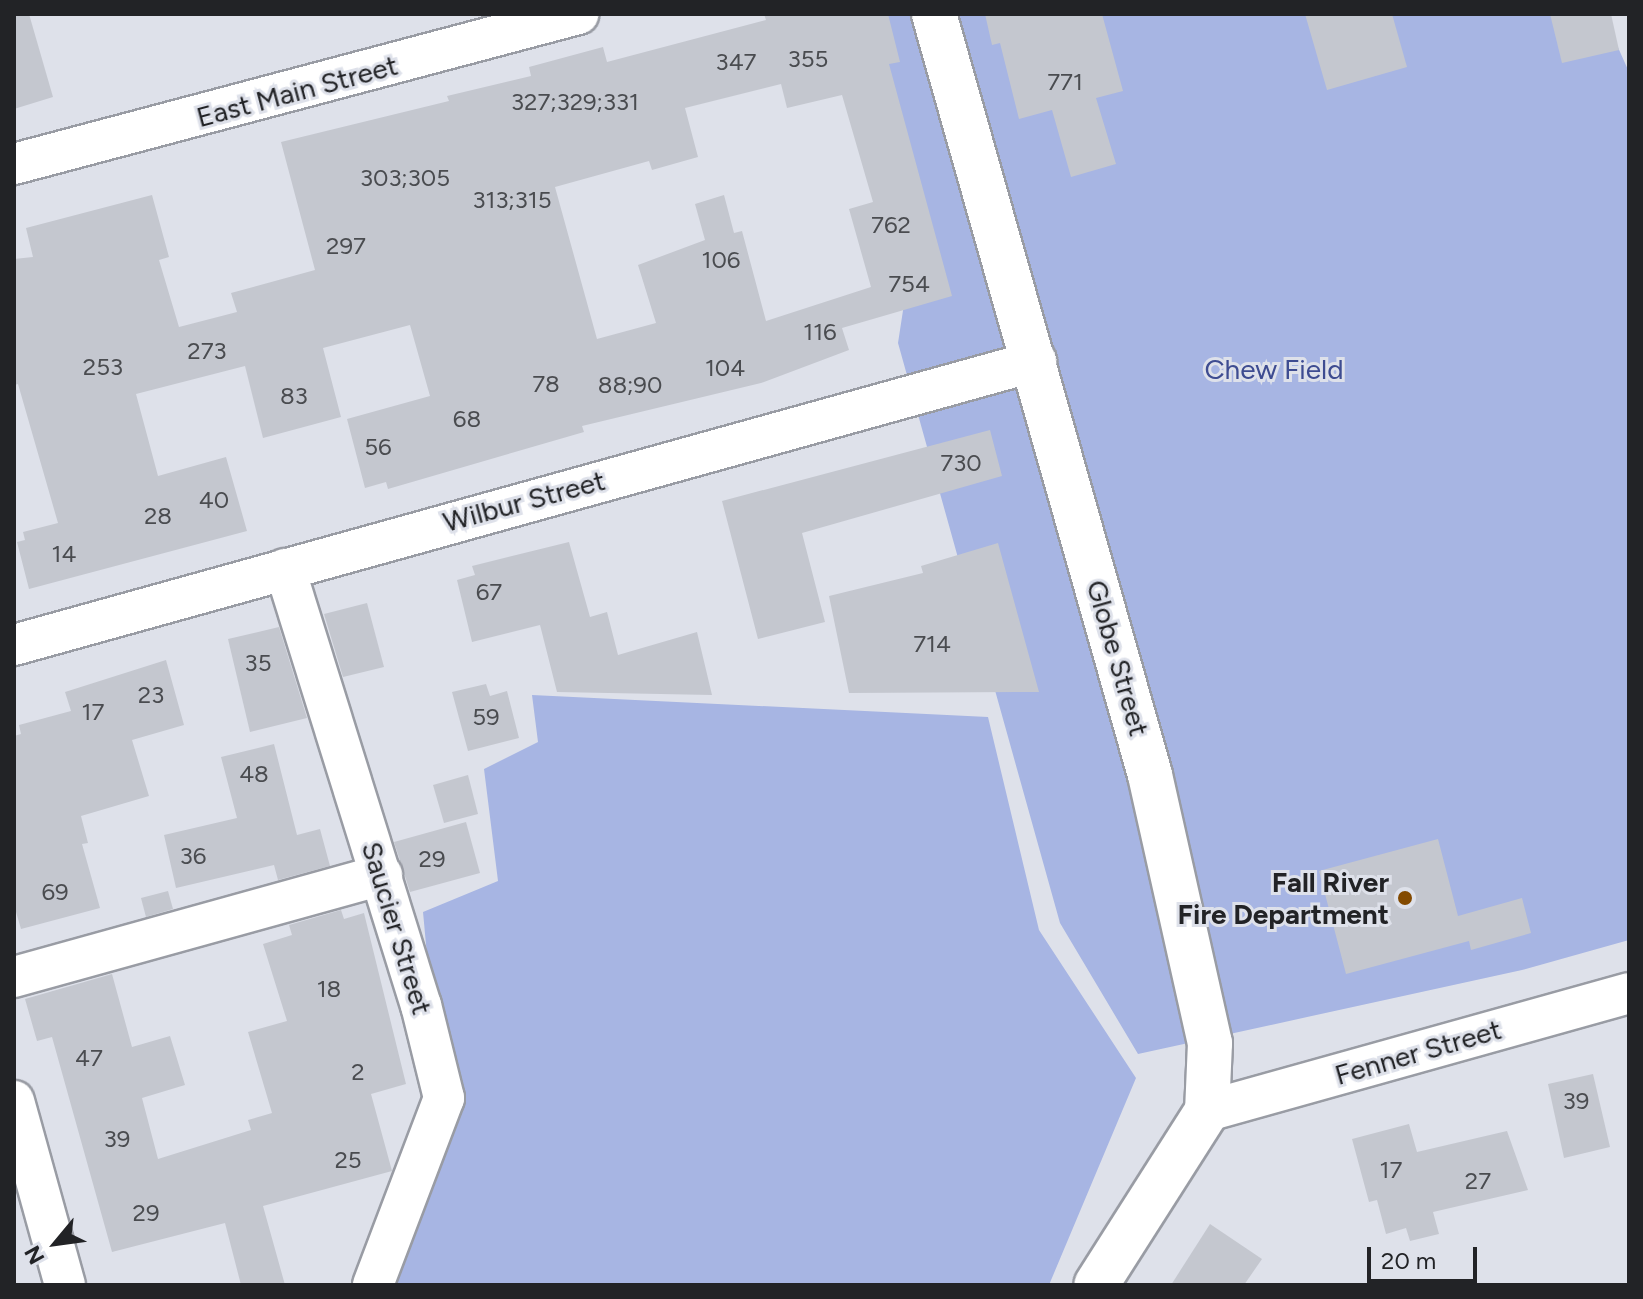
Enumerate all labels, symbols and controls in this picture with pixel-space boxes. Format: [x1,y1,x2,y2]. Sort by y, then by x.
house number: 355 [788,45,828,73]
street label: East Main Street [193,48,401,134]
house number: 347 [716,48,756,76]
house number: 771 [1047,68,1083,96]
house number: 327;329;331 [511,88,639,116]
house number: 303;305 [360,164,450,192]
house number: 313;315 [472,186,552,214]
house number: 762 [871,211,911,239]
house number: 297 [326,232,366,260]
house number: 106 [702,246,740,274]
house number: 754 [888,270,930,298]
house number: 116 [803,318,837,346]
house number: 273 [187,337,227,365]
park label: Chew Field [1204,352,1344,386]
house number: 253 [83,353,123,381]
house number: 104 [705,354,745,382]
house number: 78 [532,370,560,398]
house number: 88;90 [598,371,662,399]
house number: 83 [280,382,308,410]
house number: 68 [453,405,481,433]
house number: 56 [364,433,392,461]
house number: 730 [940,449,982,477]
street label: Wilbur Street [439,463,609,539]
house number: 40 [199,486,229,514]
house number: 28 [144,502,172,530]
house number: 14 [52,540,76,568]
street label: Globe Street [1080,576,1156,740]
house number: 67 [476,578,502,606]
house number: 714 [913,630,951,658]
house number: 35 [245,649,271,677]
house number: 23 [138,681,164,709]
house number: 17 [82,698,104,726]
house number: 59 [472,703,500,731]
house number: 48 [239,760,269,788]
street label: Saucier Street [355,838,439,1018]
house number: 36 [180,842,206,870]
house number: 29 [419,845,445,873]
place label: Fall River Fire Department [1178,865,1389,931]
house number: 69 [41,878,69,906]
marker: Fall River Fire Department [1396,889,1414,907]
house number: 18 [317,975,341,1003]
street label: Fenner Street [1331,1012,1505,1092]
house number: 47 [75,1044,103,1072]
house number: 2 [351,1058,365,1086]
house number: 39 [1563,1087,1589,1115]
house number: 39 [104,1125,130,1153]
house number: 25 [334,1146,362,1174]
house number: 17 [1380,1156,1402,1184]
house number: 27 [1465,1167,1491,1195]
house number: 29 [133,1199,159,1227]
north arrow [16,1203,96,1283]
scale bar [1371,1231,1481,1281]
text: N [19,1241,51,1269]
text: 20 m [1381,1246,1436,1275]

